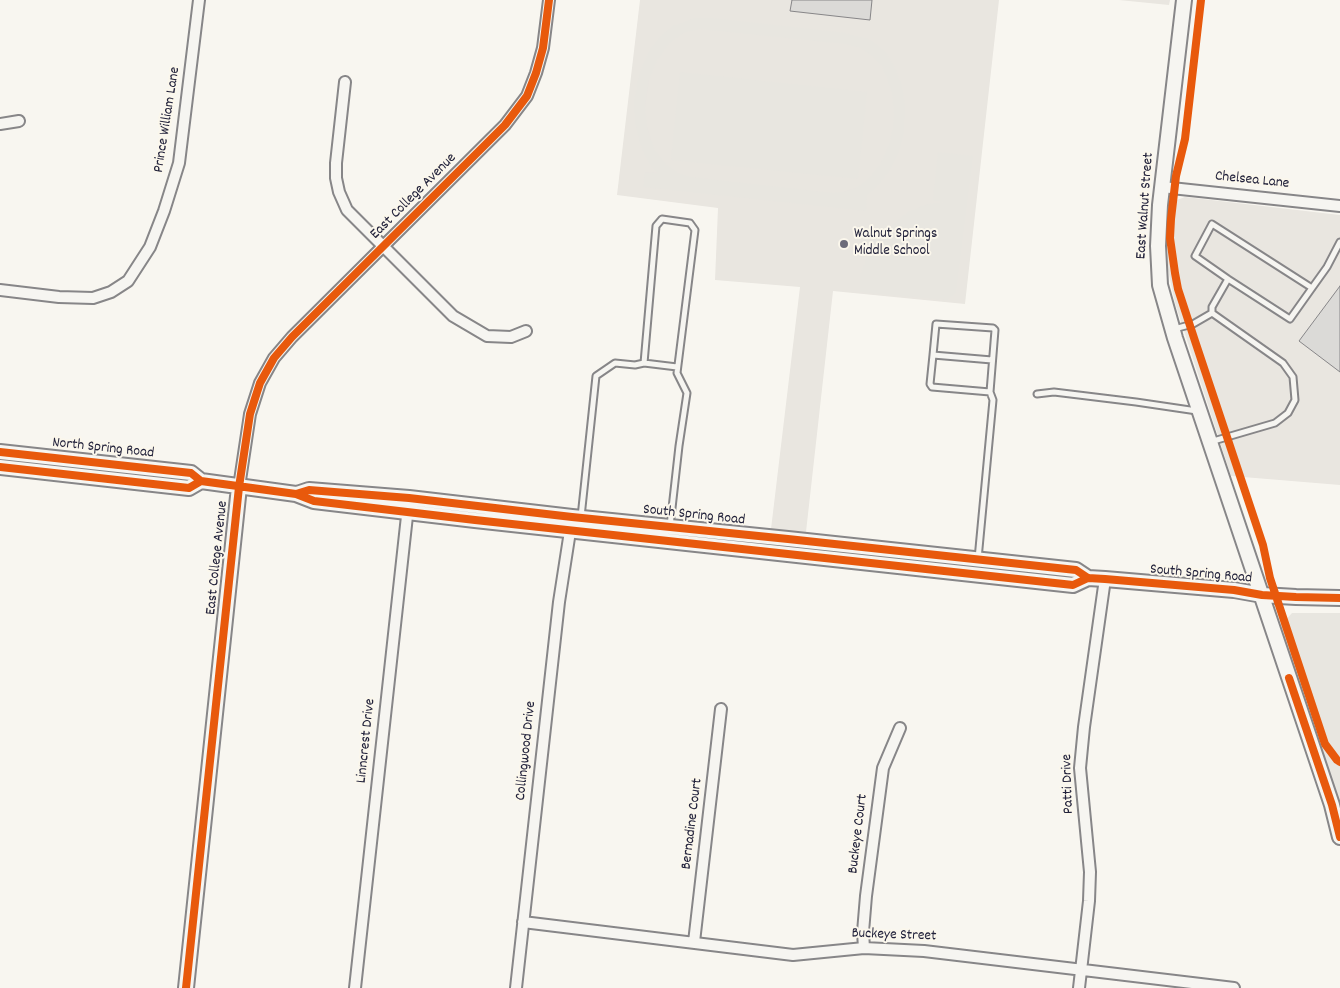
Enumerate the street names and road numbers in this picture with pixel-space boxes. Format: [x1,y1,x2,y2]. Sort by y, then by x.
street label: Prince William Lane [151,66,185,174]
street label: East College Avenue [367,150,461,244]
street label: East Walnut Street [1133,152,1159,260]
street label: Chelsea Lane [1214,168,1290,194]
street label: North Spring Road [51,435,155,463]
street label: East College Avenue [203,500,233,616]
street label: South Spring Road [642,502,746,530]
street label: South Spring Road [1149,562,1253,588]
street label: Linncrest Drive [354,698,380,784]
street label: Collingwood Drive [513,700,541,802]
street label: Patti Drive [1059,754,1079,814]
street label: Bernadine Court [678,777,708,871]
street label: Buckeye Court [845,793,873,875]
street label: Buckeye Street [851,926,937,946]

